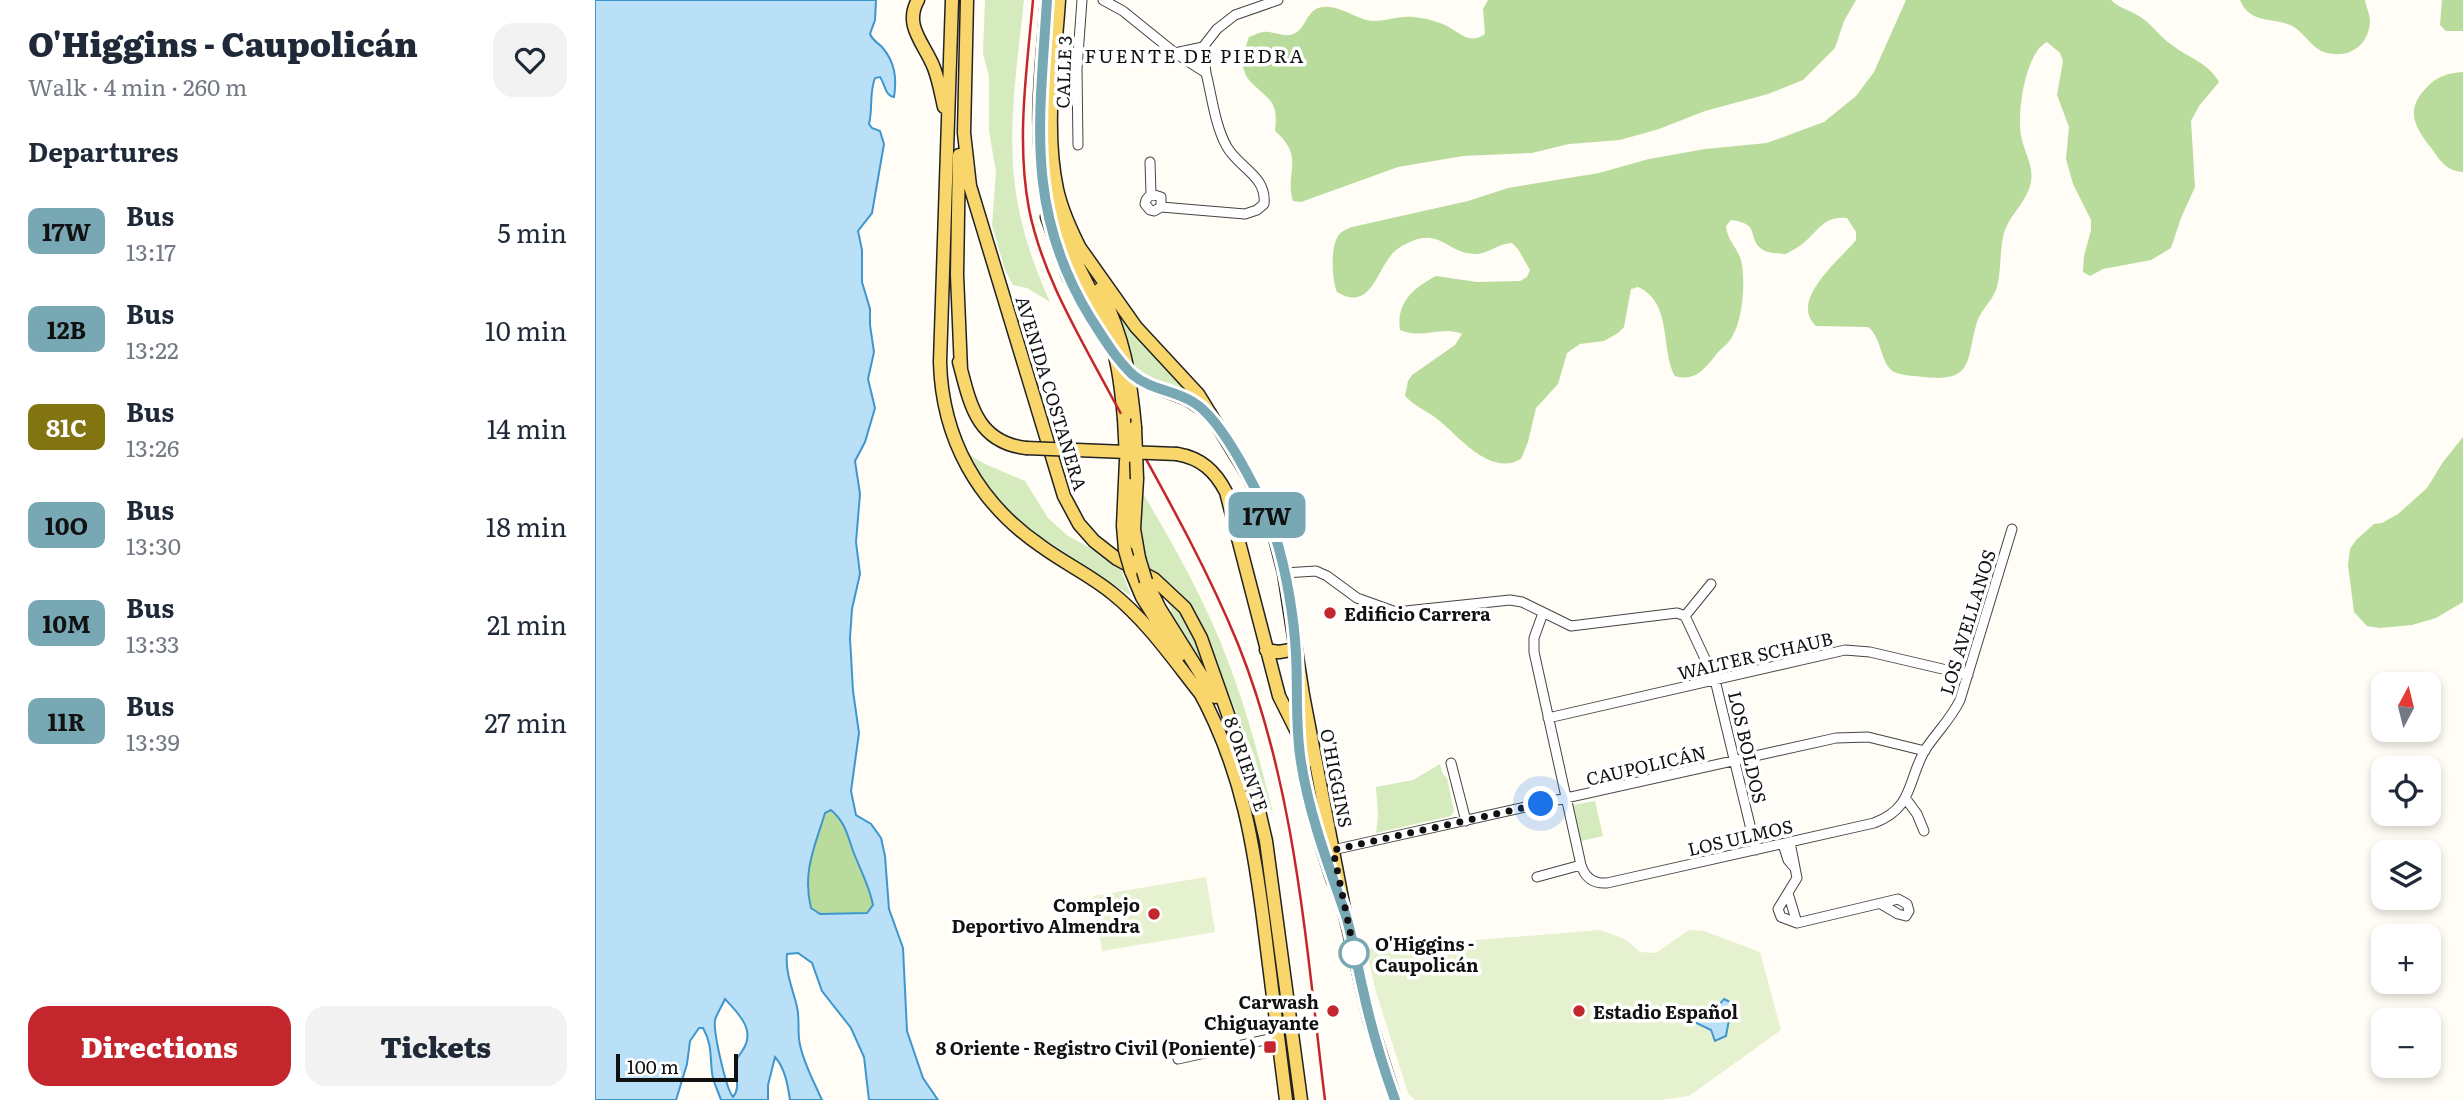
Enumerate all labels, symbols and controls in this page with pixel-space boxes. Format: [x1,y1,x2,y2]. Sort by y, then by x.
text: O'Higgins - Caupolicán [28,18,418,67]
button: heart [493,23,567,97]
street label: CALLE 3 [1048,35,1078,109]
district label: FUENTE DE PIEDRA [1085,41,1305,69]
text: Walk · 4 min · 260 m [28,69,247,103]
text: Departures [28,131,179,170]
text: Bus [126,195,174,234]
text: 5 min [498,212,567,251]
text: 17W [42,213,91,248]
text: 13:17 [126,234,176,268]
street label: AVENIDA COSTANERA [1010,292,1094,494]
text: Bus [126,293,174,332]
text: 10 min [485,310,567,349]
text: 12B [47,311,86,346]
text: 13:22 [126,332,179,366]
text: Bus [126,391,174,430]
text: 14 min [487,408,567,447]
text: 81C [46,409,87,444]
text: 13:26 [126,430,179,464]
text: Bus [126,489,174,528]
line badge: 17W [1227,492,1307,538]
text: 17W [1243,497,1291,532]
text: 18 min [486,506,567,545]
text: 10O [45,507,88,542]
text: 13:30 [126,528,181,562]
street label: LOS AVELLANOS [1932,546,2002,698]
text: Bus [126,587,174,626]
place label: Edificio Carrera [1344,600,1491,627]
text: 21 min [487,604,567,643]
text: 10M [42,605,91,640]
marker: Edificio Carrera [1322,605,1338,621]
street label: WALTER SCHAUB [1675,624,1835,686]
text: 13:33 [126,626,180,660]
north arrow [2371,672,2441,742]
map controls [2371,672,2441,1078]
text: Bus [126,685,174,724]
street label: LOS BOLDOS [1722,688,1774,806]
text: 27 min [485,702,567,741]
text: 11R [48,703,85,738]
street label: 8 ORIENTE [1218,713,1276,815]
text: 13:39 [126,724,180,758]
street label: O'HIGGINS [1314,726,1360,830]
street label: CAUPOLICÁN [1583,738,1709,792]
button: locate [2371,756,2441,826]
your location [1523,786,1558,821]
street label: LOS ULMOS [1685,812,1795,862]
button: layers [2371,840,2441,910]
place label: Complejo Deportivo Almendra [952,891,1141,939]
marker: Complejo Deportivo Almendra [1146,906,1162,922]
button: + [2371,924,2441,994]
place label: O'Higgins - Caupolicán [1375,930,1479,978]
marker: O'Higgins - Caupolicán [1339,938,1369,968]
place label: Carwash Chiguayante [1204,988,1319,1036]
place label: Estadio Español [1593,998,1739,1025]
marker: Carwash Chiguayante [1325,1003,1341,1019]
marker: Estadio Español [1571,1003,1587,1019]
button: Directions [28,1006,291,1086]
button: Tickets [305,1006,567,1086]
button: − [2371,1008,2441,1078]
place label: 8 Oriente - Registro Civil (Poniente) [936,1034,1256,1061]
marker: 8 Oriente - Registro Civil (Poniente) [1262,1039,1278,1055]
scale bar [616,1051,739,1083]
text: 100 m [627,1052,679,1080]

